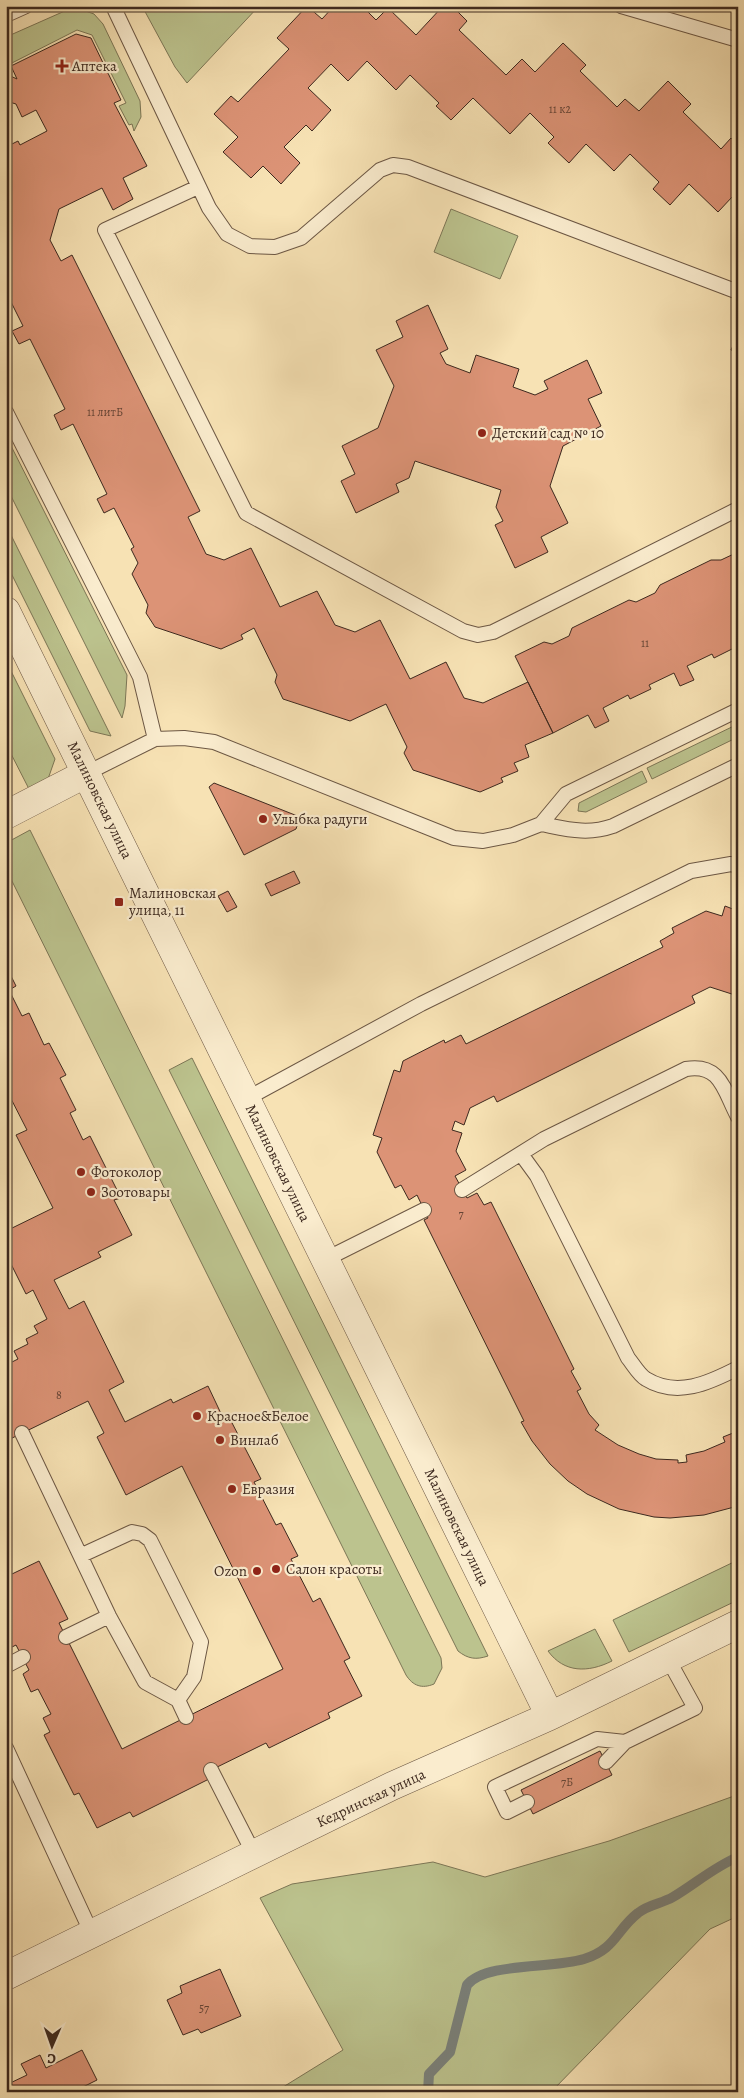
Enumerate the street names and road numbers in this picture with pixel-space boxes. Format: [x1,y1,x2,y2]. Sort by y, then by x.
street label: Малиновская улица [63,738,137,862]
street label: Малиновская улица [241,1101,315,1225]
street label: Малиновская улица [420,1465,494,1589]
street label: Кедринская улица [313,1764,429,1832]

